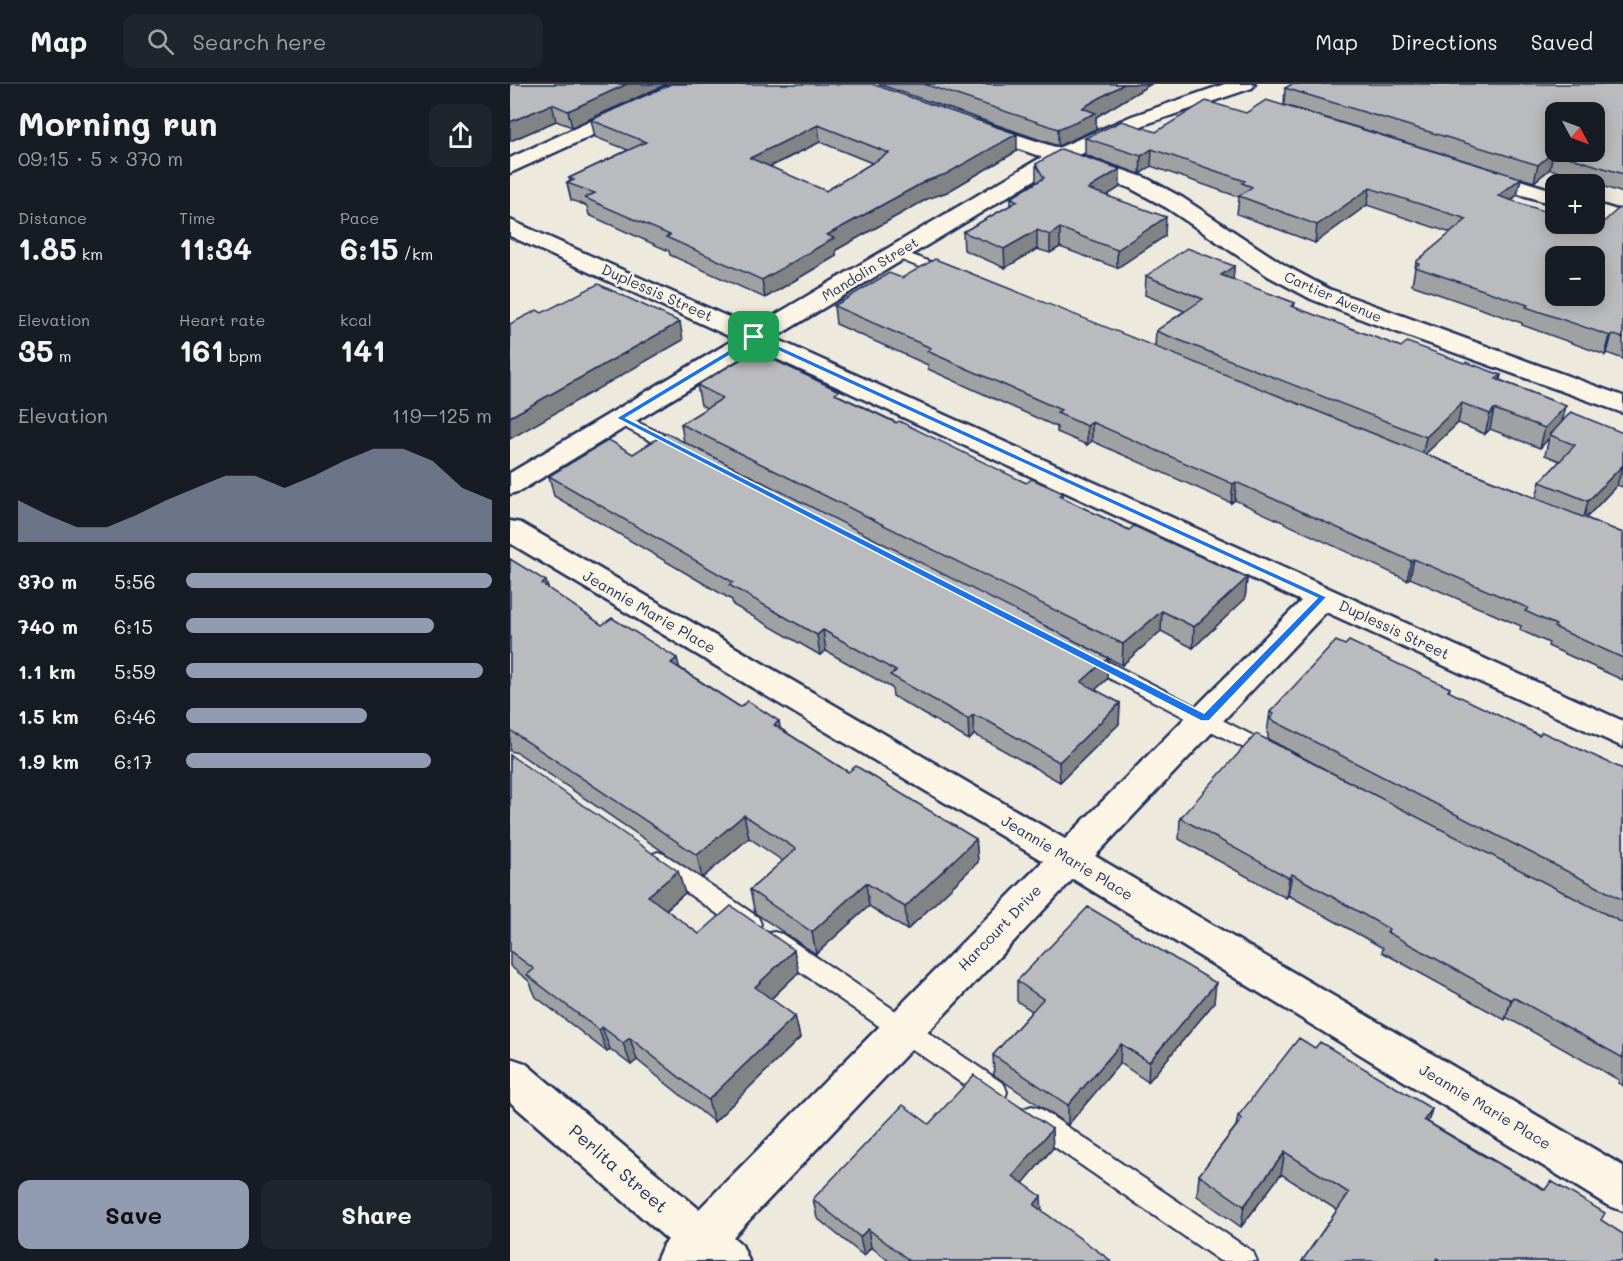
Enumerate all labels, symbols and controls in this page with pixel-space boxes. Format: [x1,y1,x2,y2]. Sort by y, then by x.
search box [123,14,543,68]
text: Map [30,23,87,59]
icon: search [144,25,177,58]
text: Search here [192,27,326,56]
text: Map [1315,28,1358,55]
text: Directions [1391,28,1498,55]
text: Saved [1531,28,1593,55]
text: Morning run [18,101,218,144]
north arrow [1545,102,1605,162]
map controls [1545,102,1605,306]
button: share [429,104,492,167]
text: 09:15 · 5 × 370 m [18,145,183,171]
button: + [1545,174,1605,234]
text: Distance [18,207,87,228]
text: Time [179,207,215,228]
text: Pace [340,207,379,228]
text: 1.85 [18,228,77,268]
text: 11:34 [179,228,252,268]
text: 6:15 [340,228,398,268]
street label: Mandolin Street [818,232,922,305]
text: km [77,243,103,264]
text: /km [398,243,433,264]
button: − [1545,246,1605,306]
street label: Duplessis Street [599,259,716,326]
street label: Cartier Avenue [1281,267,1385,327]
text: Elevation [18,309,90,330]
text: Heart rate [179,309,265,330]
text: kcal [340,309,372,330]
pin [728,311,779,362]
icon: arrive [737,320,770,353]
text: 35 [18,330,54,370]
text: 161 [179,330,224,370]
text: 141 [340,330,386,370]
text: m [54,345,71,366]
text: bpm [224,345,262,366]
text: Elevation [18,402,108,428]
text: 119–125 m [392,402,492,428]
street label: Jeannie Marie Place [580,565,719,657]
text: 370 m [18,568,77,594]
text: 5:56 [114,568,156,594]
street label: Duplessis Street [1336,595,1453,663]
text: 740 m [18,613,78,639]
text: 6:15 [114,613,153,639]
text: 1.1 km [18,658,76,684]
text: 5:59 [114,658,155,684]
text: 1.5 km [18,703,79,729]
text: 6:46 [114,703,156,729]
text: 1.9 km [18,748,79,774]
text: 6:17 [114,748,152,774]
street label: Jeannie Marie Place [998,810,1137,904]
street label: Harcourt Drive [953,880,1045,975]
street label: Jeannie Marie Place [1416,1059,1555,1153]
street label: Perlita Street [564,1119,673,1218]
button: Save [18,1180,249,1249]
button: Share [261,1180,492,1249]

